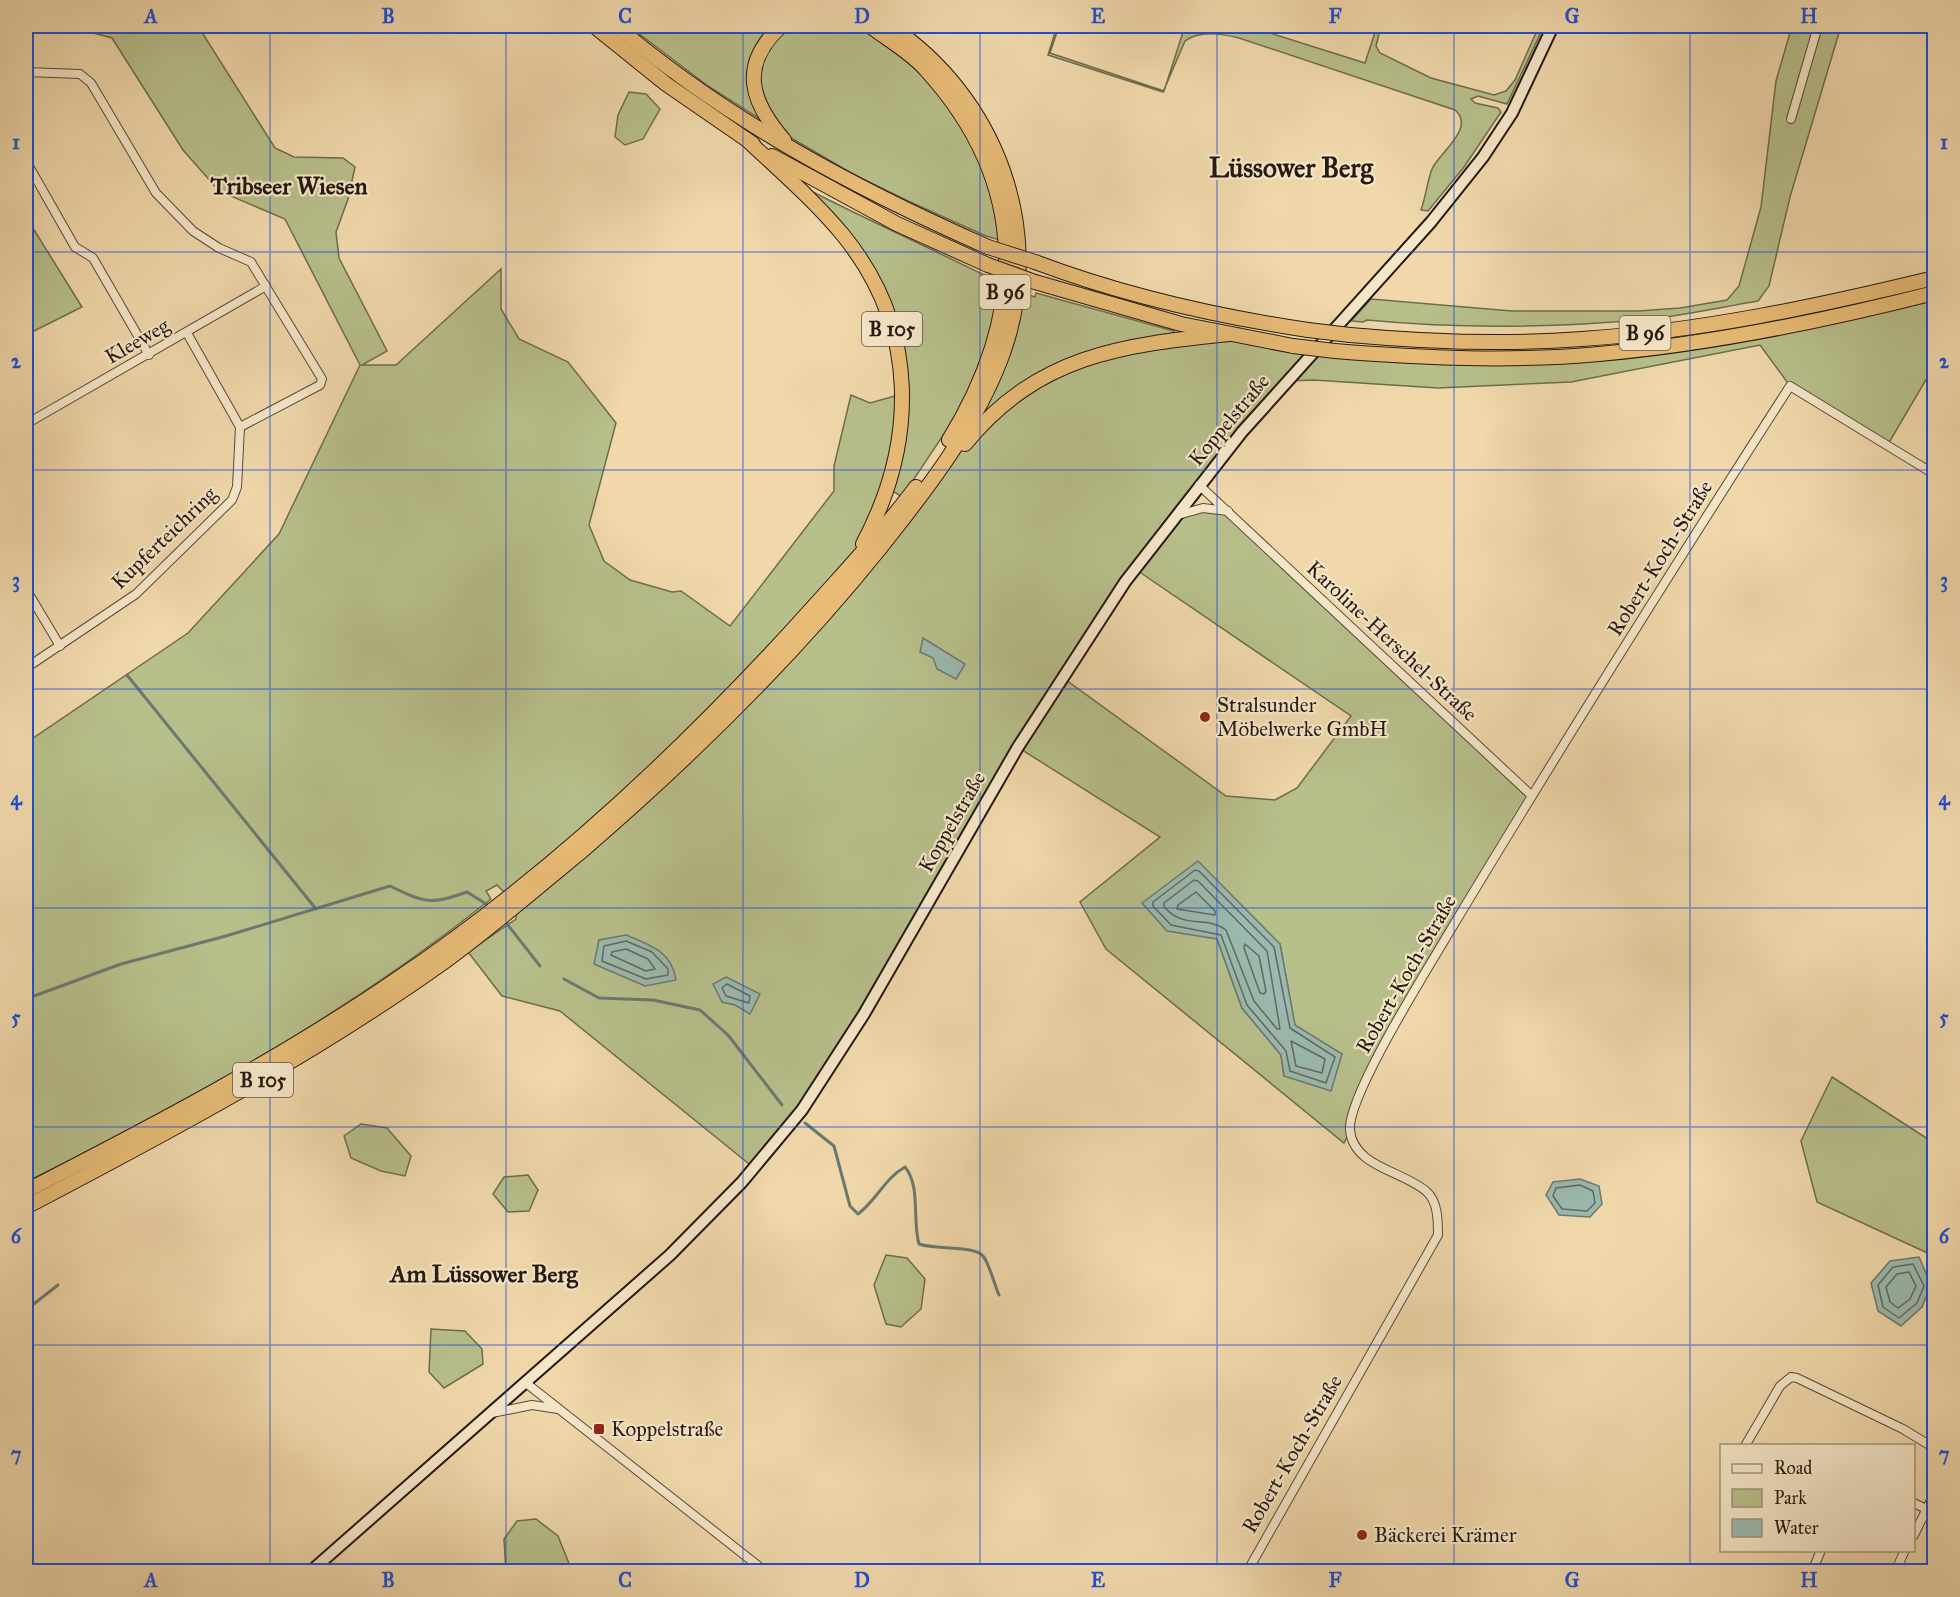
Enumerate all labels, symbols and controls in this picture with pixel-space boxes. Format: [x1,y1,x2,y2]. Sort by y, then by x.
text: A [142,4,158,28]
text: B [381,4,395,28]
text: C [618,4,632,28]
text: D [854,4,870,28]
text: E [1091,4,1106,28]
text: F [1328,4,1342,28]
text: G [1565,4,1580,28]
text: H [1800,4,1818,28]
text: 1 [12,130,20,154]
text: 1 [1940,130,1948,154]
district label: Lüssower Berg [1209,151,1374,185]
district label: Tribseer Wiesen [210,171,367,201]
road number: B 96 [980,275,1030,309]
street label: Kleeweg [100,312,174,370]
road number: B 105 [862,312,922,346]
road number: B 96 [1620,316,1670,350]
text: 2 [11,349,22,373]
text: 2 [1939,349,1950,373]
street label: Koppelstraße [1183,368,1275,471]
street label: Robert-Koch-Straße [1602,475,1718,641]
street label: Kupferteichring [106,481,222,595]
street label: Karoline-Herschel-Straße [1301,555,1483,727]
text: 3 [12,568,20,593]
text: 3 [1940,568,1948,593]
place label: Stralsunder Möbelwerke GmbH [1217,692,1387,742]
marker: Stralsunder Möbelwerke GmbH [1198,710,1212,724]
street label: Koppelstraße [913,767,991,877]
text: 4 [10,786,22,811]
text: 4 [1938,786,1950,811]
street label: Robert-Koch-Straße [1350,890,1462,1058]
text: 5 [11,1005,21,1029]
text: 5 [1939,1005,1949,1029]
road number: B 105 [233,1063,293,1097]
text: 6 [11,1224,23,1248]
text: 6 [1939,1224,1951,1248]
district label: Am Lüssower Berg [388,1259,579,1289]
street label: Robert-Koch-Straße [1236,1370,1348,1538]
place label: Koppelstraße [611,1416,724,1442]
marker: Koppelstraße [592,1422,606,1436]
text: 7 [11,1442,22,1466]
text: 7 [1939,1442,1950,1466]
legend [1720,1444,1915,1552]
text: Road [1774,1457,1812,1479]
text: Park [1774,1487,1807,1509]
text: Water [1774,1517,1819,1539]
place label: Bäckerei Krämer [1374,1522,1517,1548]
marker: Bäckerei Krämer [1355,1528,1369,1542]
text: A [142,1568,158,1592]
text: B [381,1568,395,1592]
text: C [618,1568,632,1592]
text: D [854,1568,870,1592]
text: E [1091,1568,1106,1592]
text: F [1328,1568,1342,1592]
text: G [1565,1568,1580,1592]
text: H [1800,1568,1818,1592]

